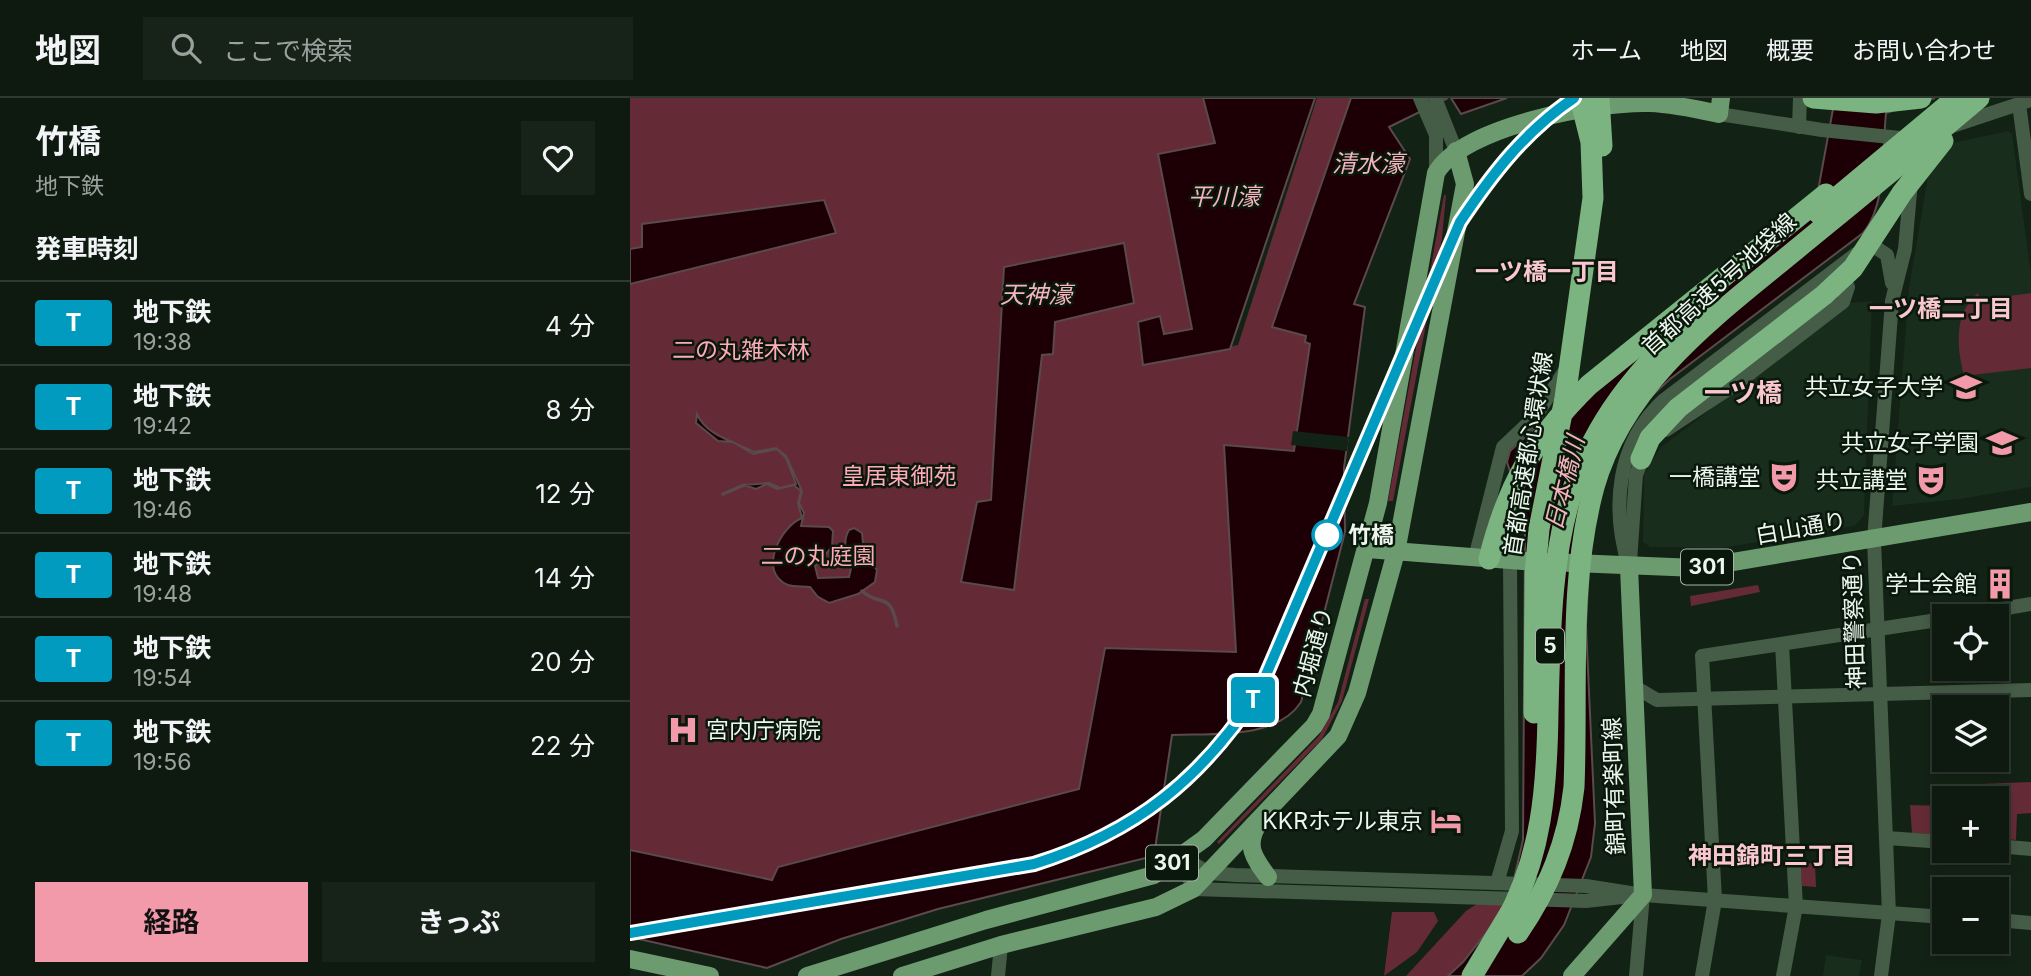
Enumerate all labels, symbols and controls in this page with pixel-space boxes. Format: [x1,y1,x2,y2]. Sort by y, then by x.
search box [143,17,633,80]
icon: search [167,29,205,67]
text: 地図 [35,30,101,70]
text: ここで検索 [223,35,353,66]
text: ホーム [1571,36,1642,65]
text: 地図 [1680,36,1728,65]
text: 概要 [1766,36,1814,65]
text: お問い合わせ [1852,36,1996,65]
text: 竹橋 [35,121,101,161]
button: heart [521,121,595,195]
water label: 清水濠 [1332,149,1408,178]
text: 地下鉄 [35,172,104,200]
water label: 平川濠 [1188,182,1264,211]
street label: 首都高速5号池袋線 [1636,207,1802,361]
text: 発車時刻 [35,233,139,264]
district label: 一ツ橋一丁目 [1475,257,1619,286]
water label: 天神濠 [1000,280,1076,309]
district label: 一ツ橋二丁目 [1869,294,2013,323]
text: 地下鉄 [133,296,211,327]
text: T [65,308,82,337]
text: 4 分 [545,310,595,341]
text: 19:38 [133,328,192,356]
park label: 二の丸雑木林 [672,336,810,364]
street label: 首都高速都心環状線 [1498,350,1558,558]
school or university icon: 共立女子大学 [1949,370,1983,404]
place label: 共立女子大学 [1805,373,1943,401]
district label: 一ツ橋 [1704,377,1782,408]
text: 地下鉄 [133,380,211,411]
text: T [65,392,82,421]
text: 8 分 [546,394,595,425]
text: 19:42 [133,412,192,440]
school or university icon: 共立女子学園 [1985,426,2019,460]
place label: 共立女子学園 [1841,429,1979,457]
water label: 日本橋川 [1539,430,1591,533]
theatre icon: 一橋講堂 [1767,460,1801,494]
park label: 皇居東御苑 [842,462,957,490]
place label: 一橋講堂 [1669,463,1761,491]
theatre icon: 共立講堂 [1914,463,1948,497]
text: 地下鉄 [133,464,211,495]
place label: 共立講堂 [1816,466,1908,494]
text: T [65,476,82,505]
text: 12 分 [535,478,595,509]
text: 19:46 [133,496,192,524]
street label: 白山通り [1753,506,1849,550]
marker: 竹橋 [1312,520,1342,550]
place label: 竹橋 [1348,521,1394,549]
park label: 二の丸庭園 [761,542,876,570]
text: 地下鉄 [133,548,211,579]
road number: 301 [1681,550,1733,584]
street label: 神田警察通り [1838,551,1870,689]
text: T [65,560,82,589]
text: 14 分 [534,562,595,593]
building icon: 学士会館 [1983,567,2017,601]
place label: 学士会館 [1885,570,1977,598]
text: 19:48 [133,580,192,608]
street label: 内堀通り [1288,604,1338,700]
map controls [1932,604,2009,954]
button: locate [1932,604,2009,681]
road number: 5 [1536,628,1564,664]
text: 地下鉄 [133,632,211,663]
text: T [65,644,82,673]
text: 20 分 [529,646,595,677]
text: 19:54 [133,664,192,692]
line badge: T [1230,677,1276,723]
text: T [1245,685,1261,714]
button: layers [1932,695,2009,772]
hospital icon: 宮内庁病院 [666,713,700,747]
text: 地下鉄 [133,716,211,747]
place label: 宮内庁病院 [706,716,821,744]
street label: 錦町有楽町線 [1598,717,1630,855]
text: T [65,728,82,757]
text: 22 分 [530,730,595,761]
text: 19:56 [133,748,192,776]
button: + [1932,786,2009,863]
hotel icon: KKRホテル東京 [1429,804,1463,838]
place label: KKRホテル東京 [1262,807,1423,835]
district label: 神田錦町三丁目 [1688,841,1856,870]
road number: 301 [1146,846,1198,880]
button: − [1932,877,2009,954]
button: 経路 [35,882,308,962]
button: きっぷ [322,882,595,962]

